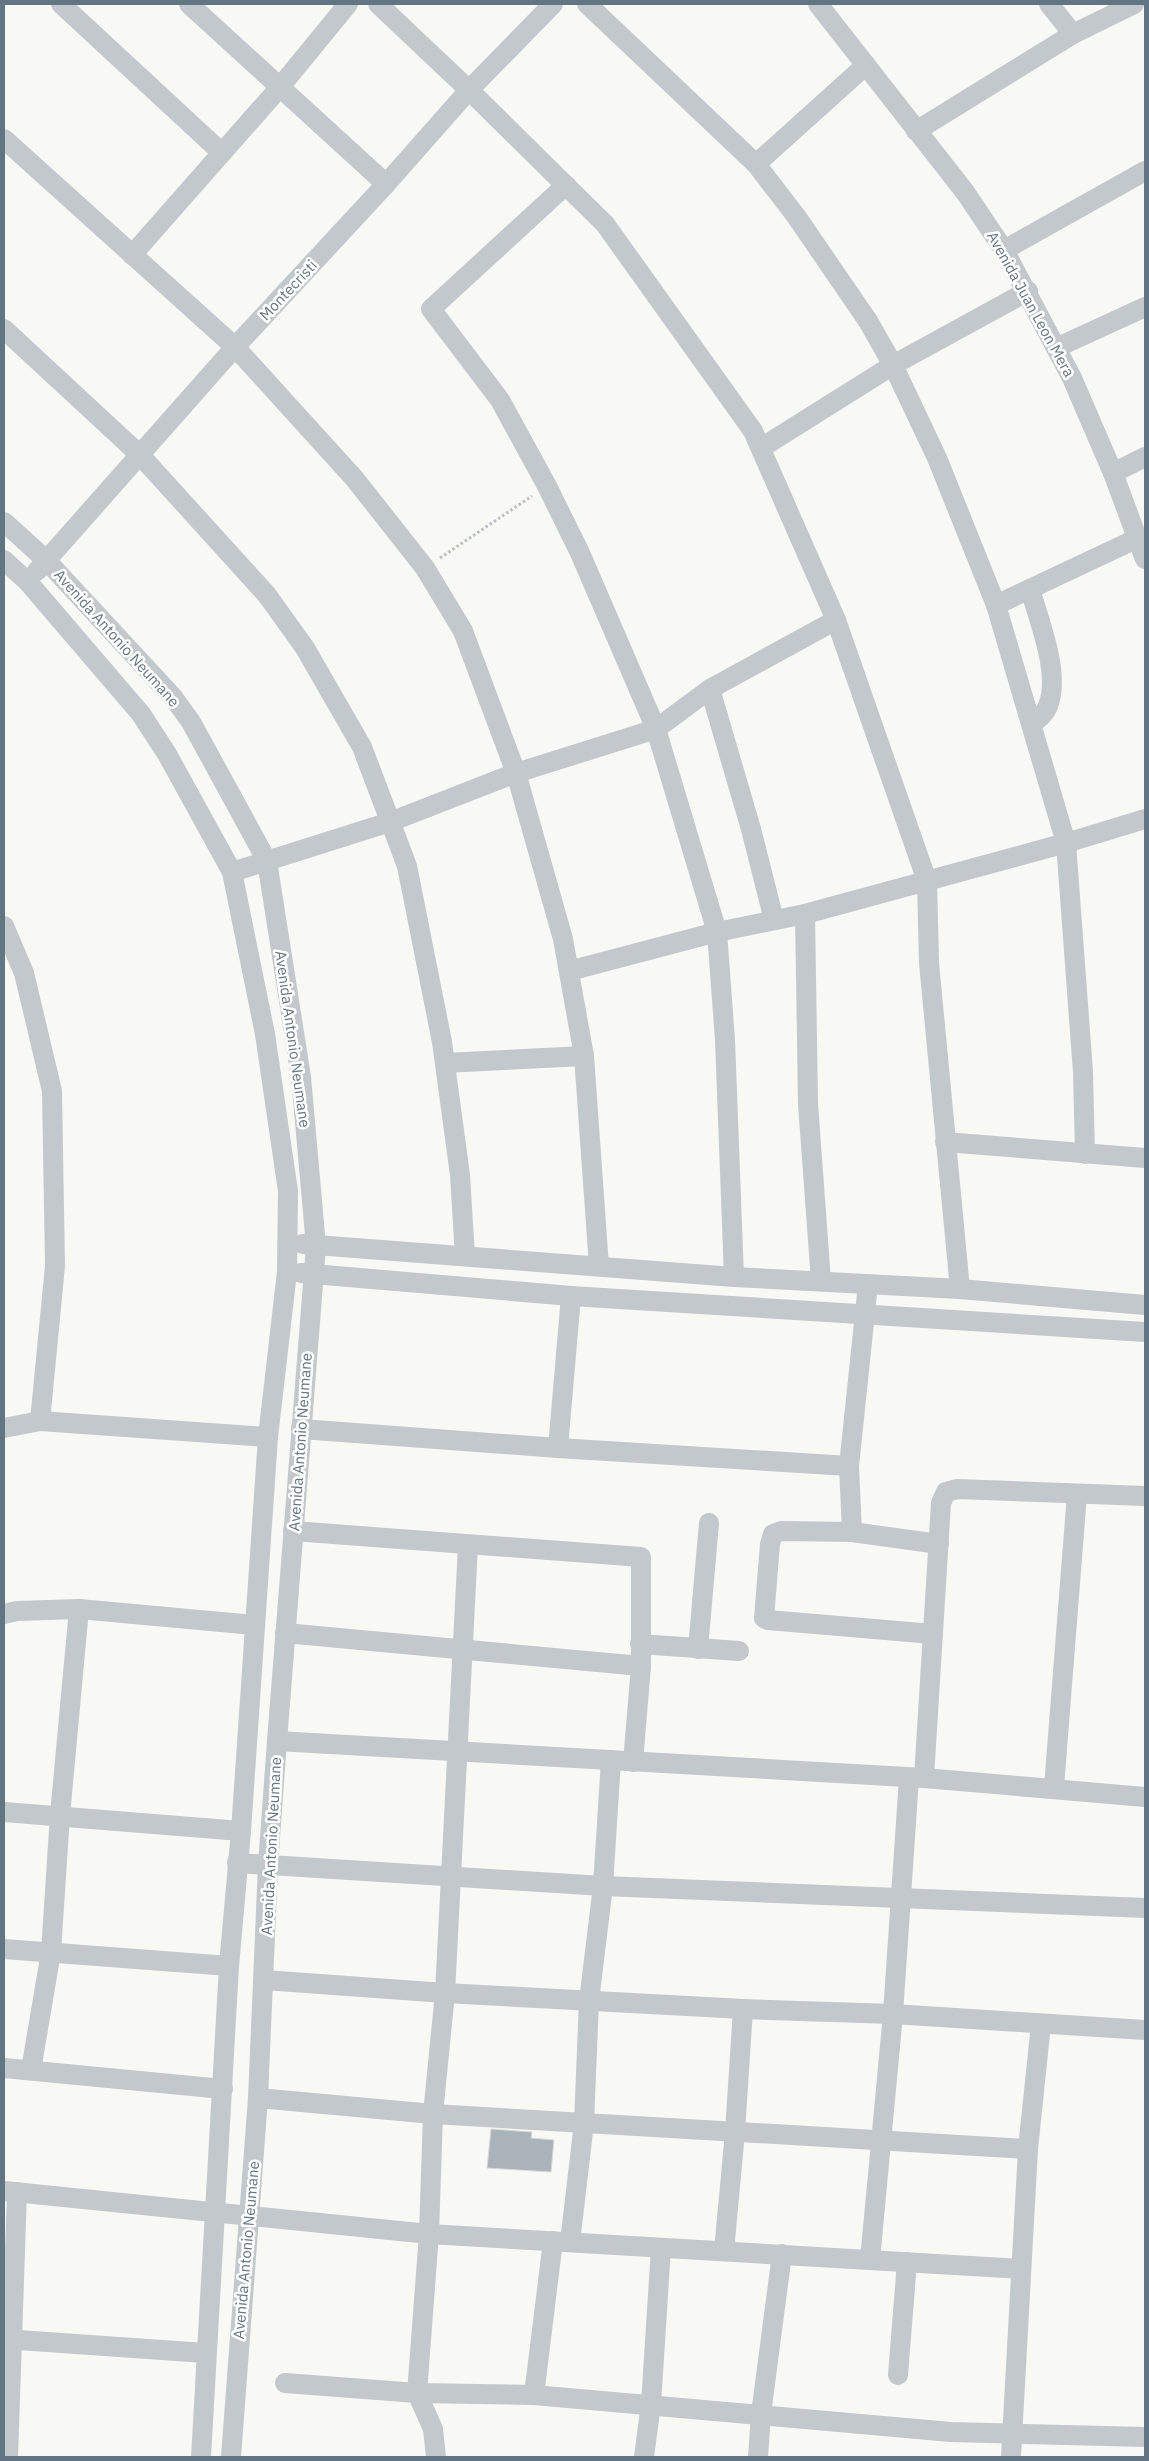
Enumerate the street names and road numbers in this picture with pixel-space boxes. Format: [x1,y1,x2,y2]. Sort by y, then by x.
street label: Avenida Juan Leon Mera [983,228,1079,380]
street label: Montecristi [255,256,321,324]
street label: Avenida Antonio Neumane [50,565,184,711]
street label: Avenida Antonio Neumane [271,949,315,1129]
street label: Avenida Antonio Neumane [284,1352,316,1532]
street label: Avenida Antonio Neumane [257,1756,285,1936]
street label: Avenida Antonio Neumane [229,2160,263,2340]

